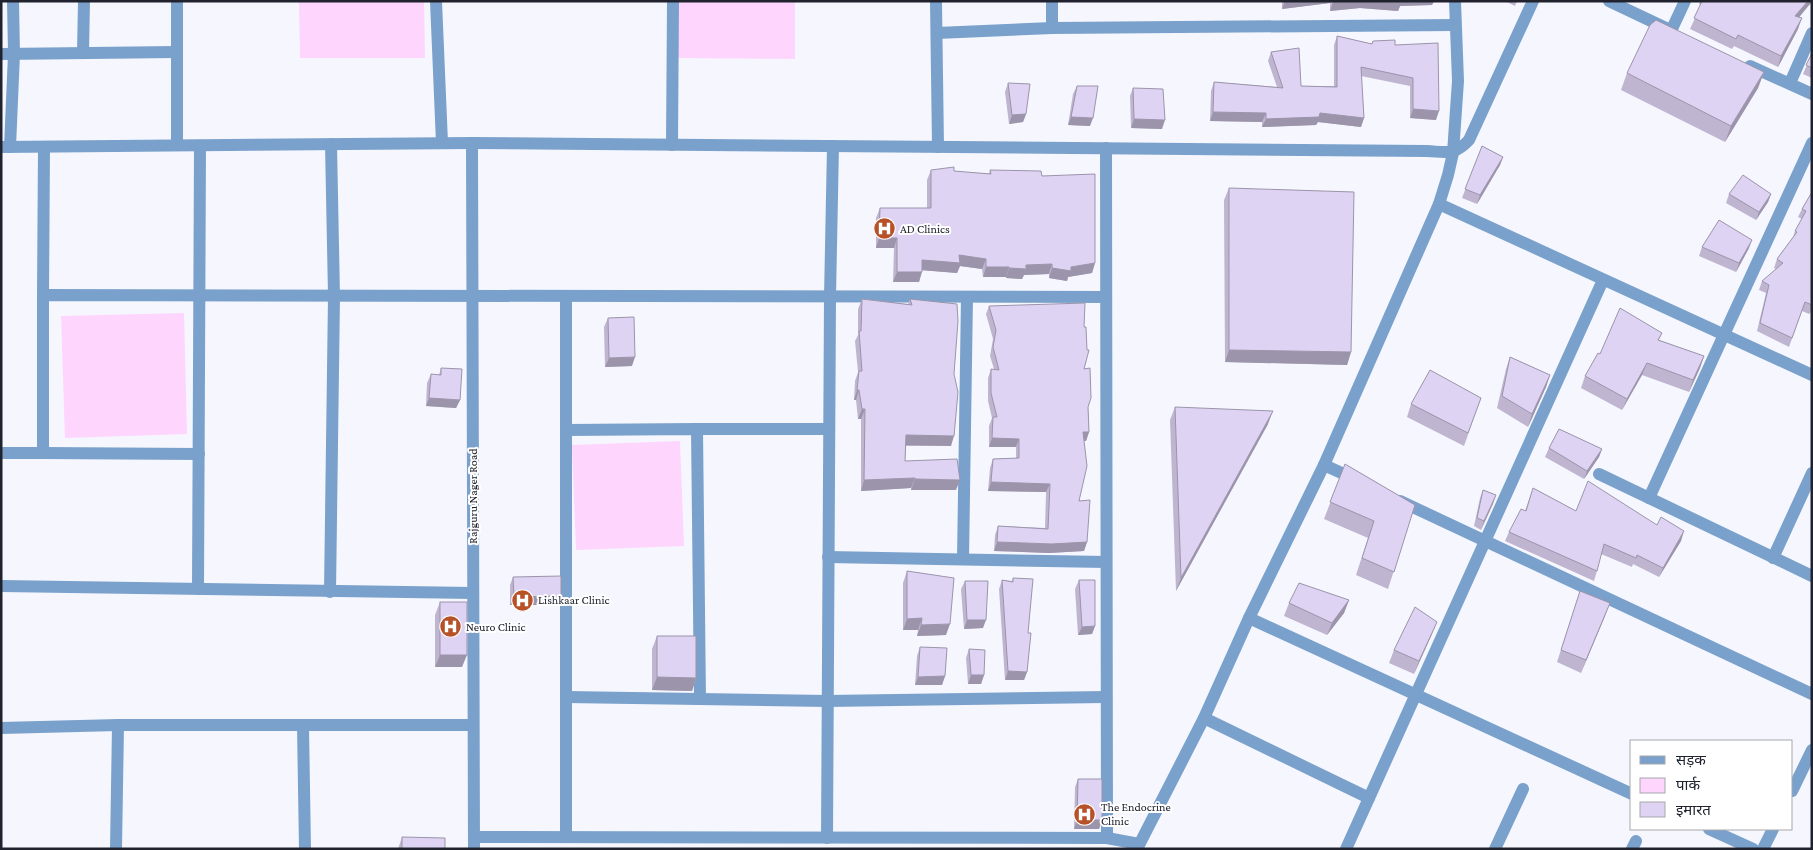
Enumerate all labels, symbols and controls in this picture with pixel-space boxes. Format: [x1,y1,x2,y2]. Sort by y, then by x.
hospital icon: AD Clinics [872,217,896,241]
place label: AD Clinics [900,222,950,236]
street label: Rajguru Nager Road [466,448,480,544]
hospital icon: Lishkaar Clinic [510,588,534,612]
place label: Lishkaar Clinic [538,593,610,607]
hospital icon: Neuro Clinic [438,615,462,639]
place label: Neuro Clinic [466,620,526,634]
legend [1630,740,1793,830]
text: सड़क [1676,752,1706,768]
text: पार्क [1676,776,1700,793]
place label: The Endocrine Clinic [1101,800,1171,828]
hospital icon: The Endocrine Clinic [1073,802,1097,826]
text: इमारत [1676,802,1711,818]

